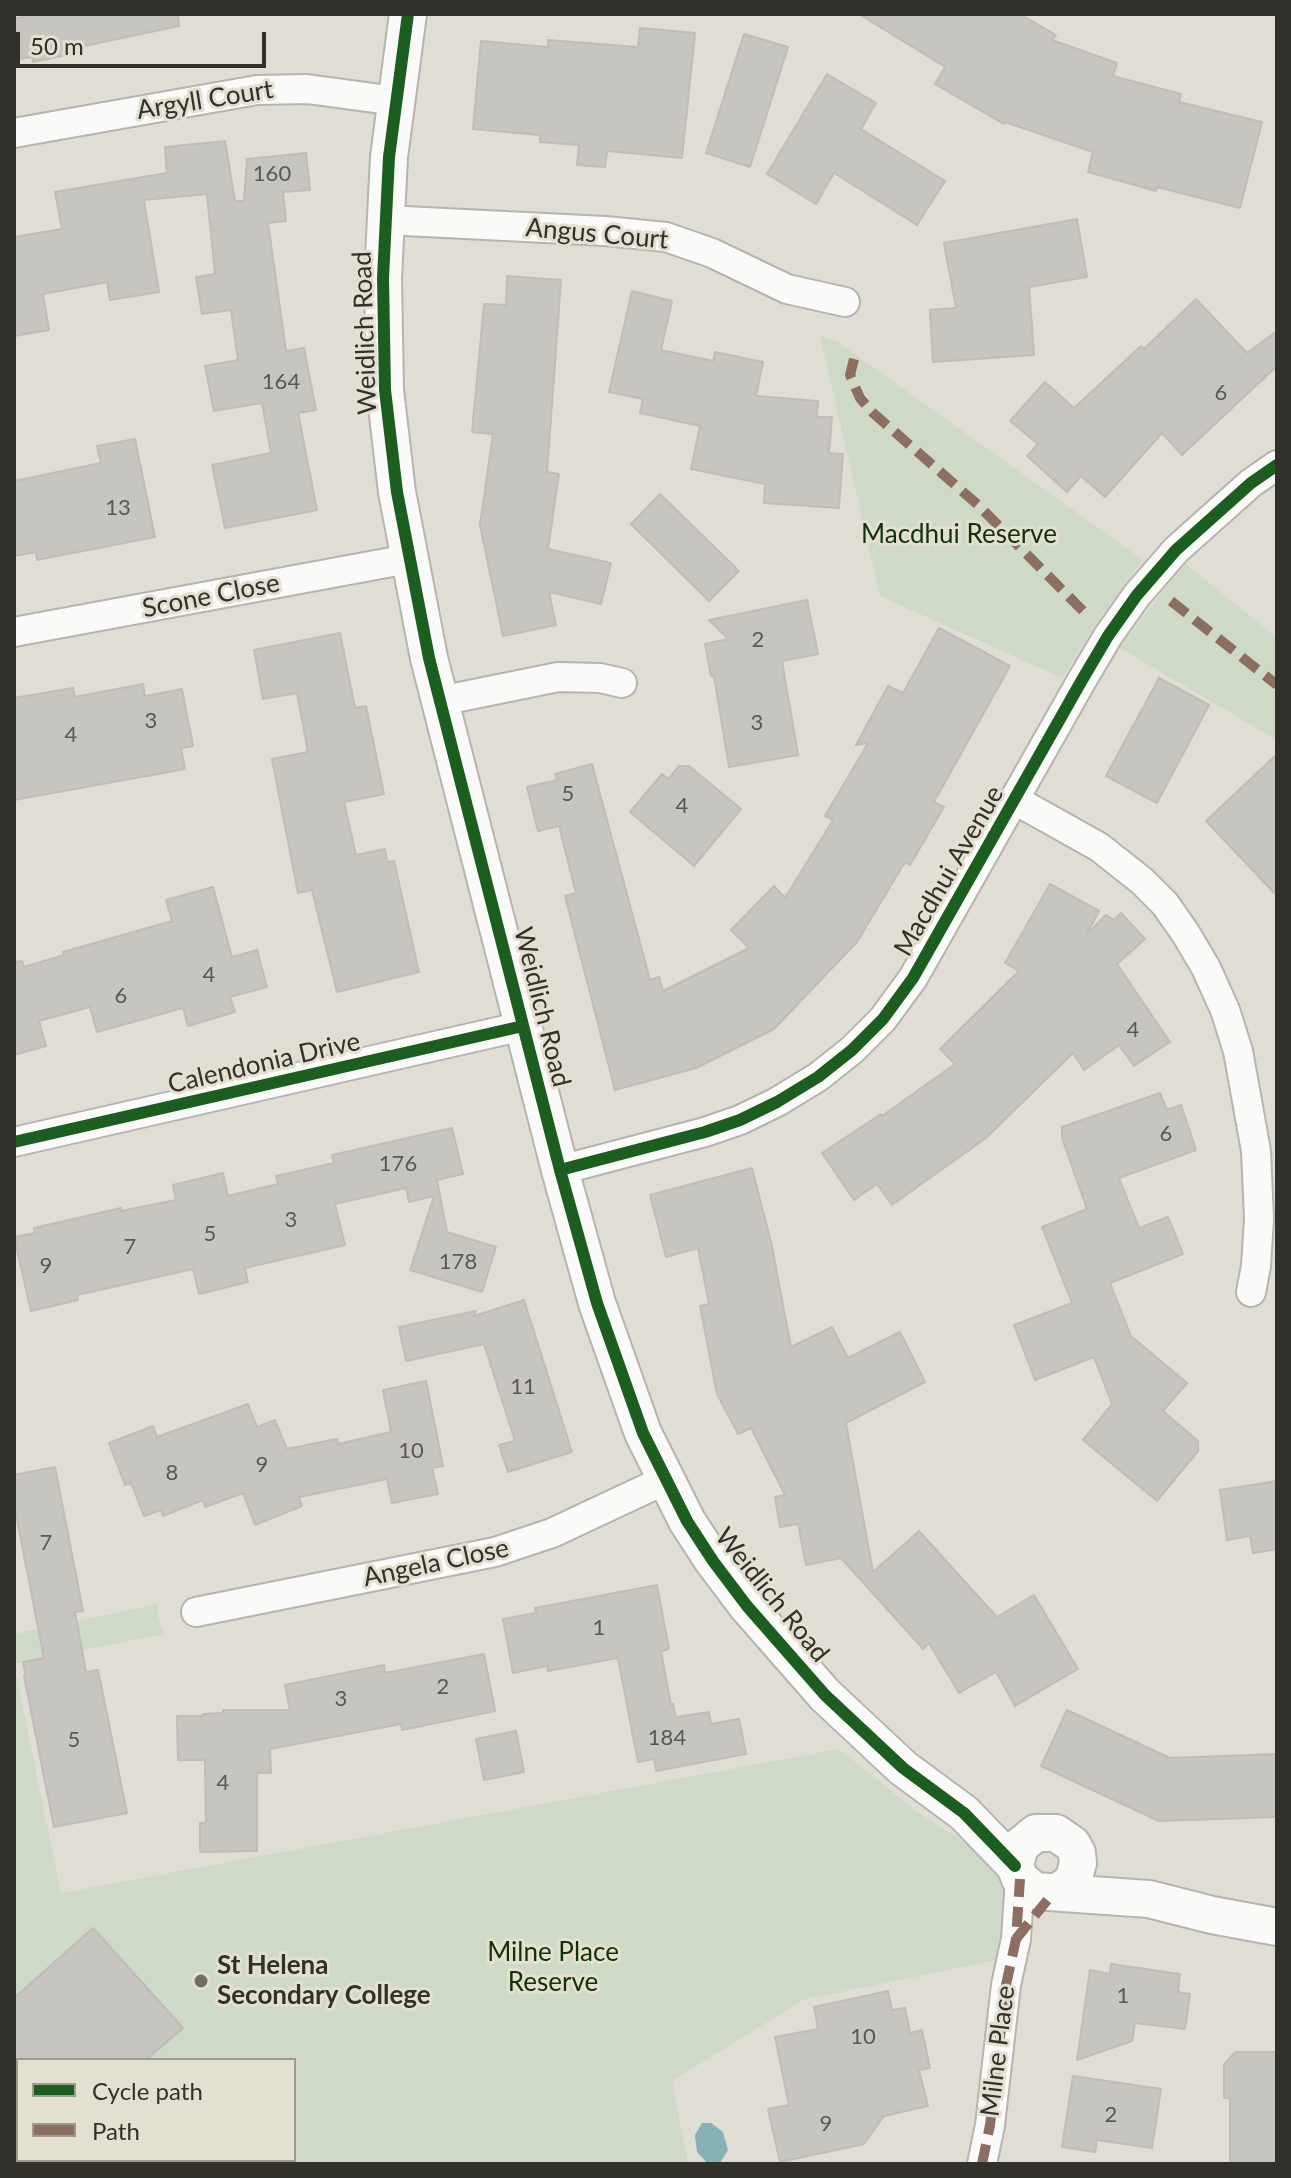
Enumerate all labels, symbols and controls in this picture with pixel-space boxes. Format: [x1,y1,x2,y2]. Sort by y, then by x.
scale bar [20,16,270,66]
text: 50 m [30,31,84,60]
street label: Argyll Court [135,74,275,126]
house number: 160 [253,161,291,187]
street label: Angus Court [524,212,670,256]
street label: Weidlich Road [347,251,383,415]
house number: 164 [262,369,300,395]
house number: 6 [1215,380,1227,406]
house number: 13 [105,495,131,521]
park label: Macdhui Reserve [861,519,1057,551]
street label: Scone Close [140,567,282,625]
house number: 2 [752,627,764,653]
house number: 3 [145,708,157,734]
house number: 3 [751,710,763,736]
house number: 4 [65,722,77,748]
street label: Macdhui Avenue [888,780,1010,962]
house number: 5 [562,781,574,807]
house number: 4 [676,793,688,819]
street label: Weidlich Road [507,924,577,1090]
house number: 4 [203,962,215,988]
house number: 6 [115,983,127,1009]
house number: 4 [1127,1017,1139,1043]
street label: Calendonia Drive [165,1026,363,1100]
house number: 6 [1160,1121,1172,1147]
house number: 176 [379,1151,417,1177]
house number: 3 [285,1207,297,1233]
house number: 5 [204,1221,216,1247]
house number: 7 [124,1234,136,1260]
house number: 178 [439,1249,477,1275]
house number: 9 [40,1253,52,1279]
house number: 11 [510,1374,536,1400]
house number: 10 [398,1438,424,1464]
house number: 9 [256,1452,268,1478]
house number: 8 [166,1460,178,1486]
street label: Weidlich Road [708,1522,836,1668]
house number: 7 [40,1530,52,1556]
street label: Angela Close [360,1532,512,1594]
house number: 1 [593,1615,605,1641]
house number: 2 [437,1674,449,1700]
house number: 3 [335,1686,347,1712]
house number: 184 [648,1725,686,1751]
house number: 5 [68,1727,80,1753]
house number: 4 [217,1770,229,1796]
park label: Milne Place Reserve [487,1937,619,1998]
place label: St Helena Secondary College [217,1950,431,2012]
marker: St Helena Secondary College [192,1972,210,1990]
house number: 1 [1117,1983,1129,2009]
street label: Milne Place [974,1984,1022,2118]
house number: 10 [850,2024,876,2050]
legend [16,2058,296,2162]
text: Cycle path [92,2076,203,2105]
house number: 2 [1105,2102,1117,2128]
house number: 9 [820,2111,832,2137]
text: Path [92,2116,140,2145]

